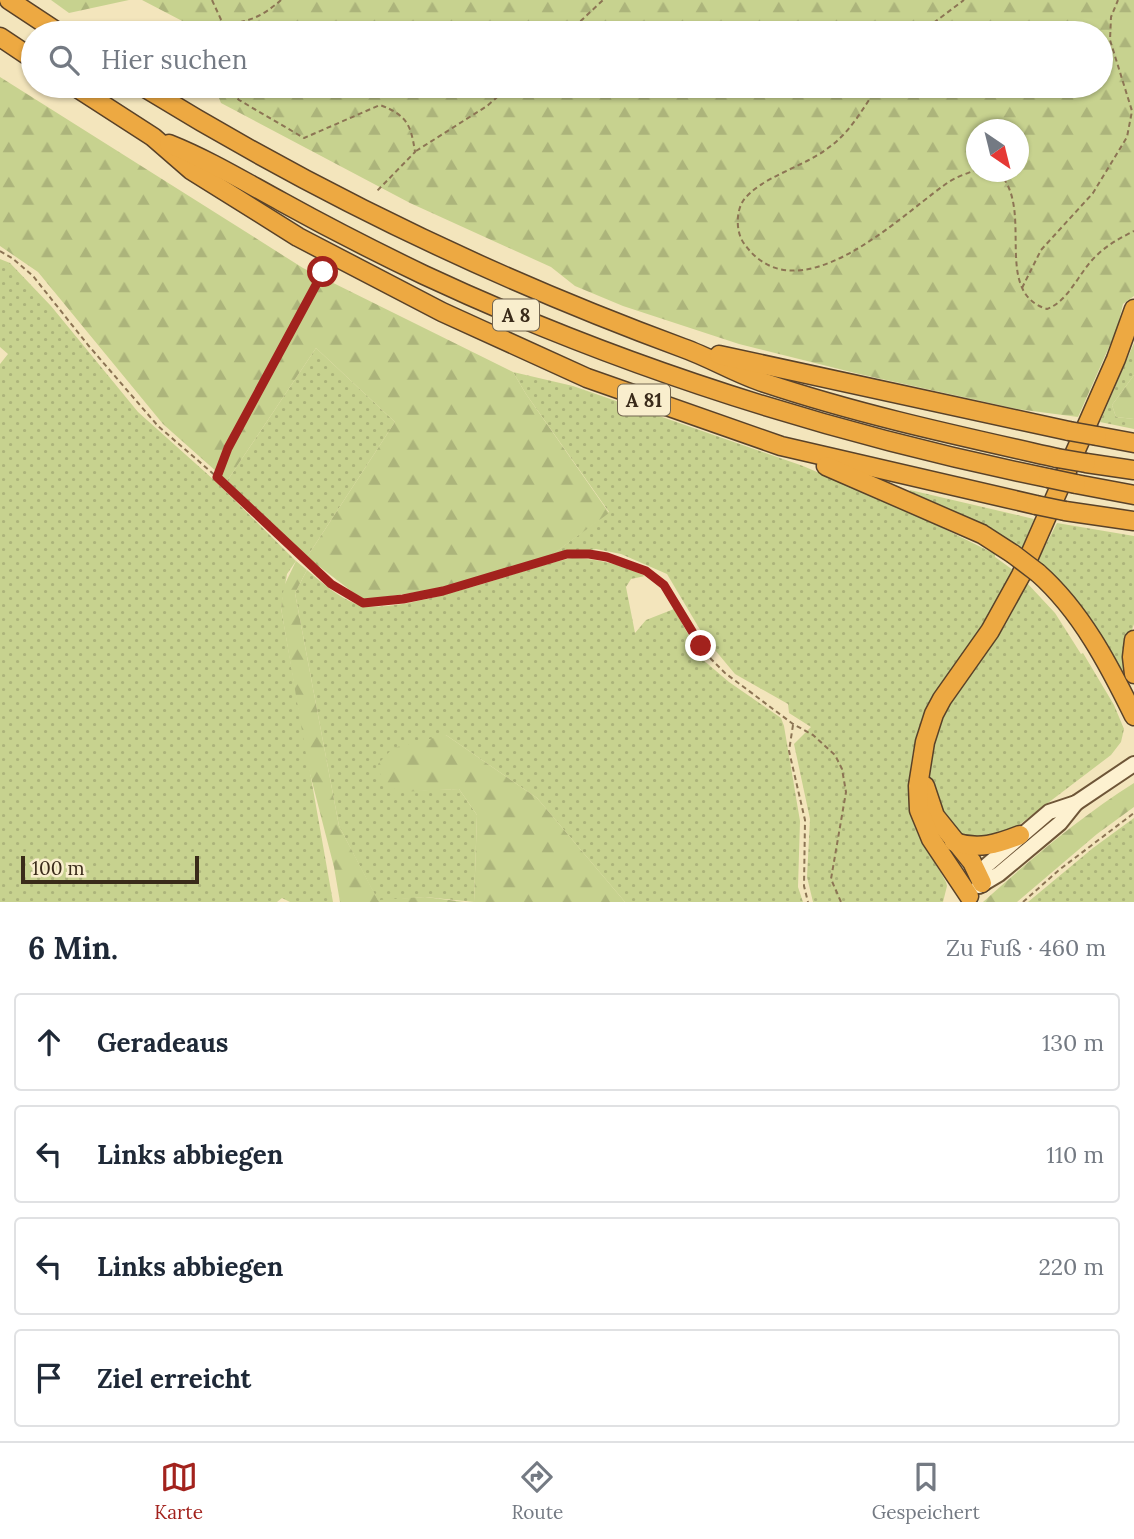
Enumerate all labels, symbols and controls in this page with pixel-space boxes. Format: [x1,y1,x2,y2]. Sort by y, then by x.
search box [21,21,1113,98]
icon: search [45,41,83,79]
text: Hier suchen [101,43,247,76]
north arrow [966,119,1029,182]
route start [307,256,338,287]
road number: A 8 [493,300,539,330]
road number: A 81 [618,384,670,416]
route end [685,630,716,661]
scale bar [21,853,200,885]
text: 100 m [32,856,85,880]
text: 6 Min. [28,929,118,967]
text: Zu Fuß · 460 m [946,933,1106,962]
icon: ahead [30,1023,68,1061]
text: Geradeaus [97,1026,228,1059]
text: 130 m [1042,1028,1104,1057]
icon: left [30,1135,68,1173]
text: Links abbiegen [97,1138,283,1171]
text: 110 m [1046,1140,1104,1169]
icon: left [30,1247,68,1285]
text: Links abbiegen [97,1250,283,1283]
text: 220 m [1038,1252,1104,1281]
icon: arrive [30,1359,68,1397]
text: Ziel erreicht [97,1362,251,1395]
tab: Karte [154,1458,203,1524]
tab: Route [511,1458,563,1524]
tab: Gespeichert [872,1458,980,1524]

